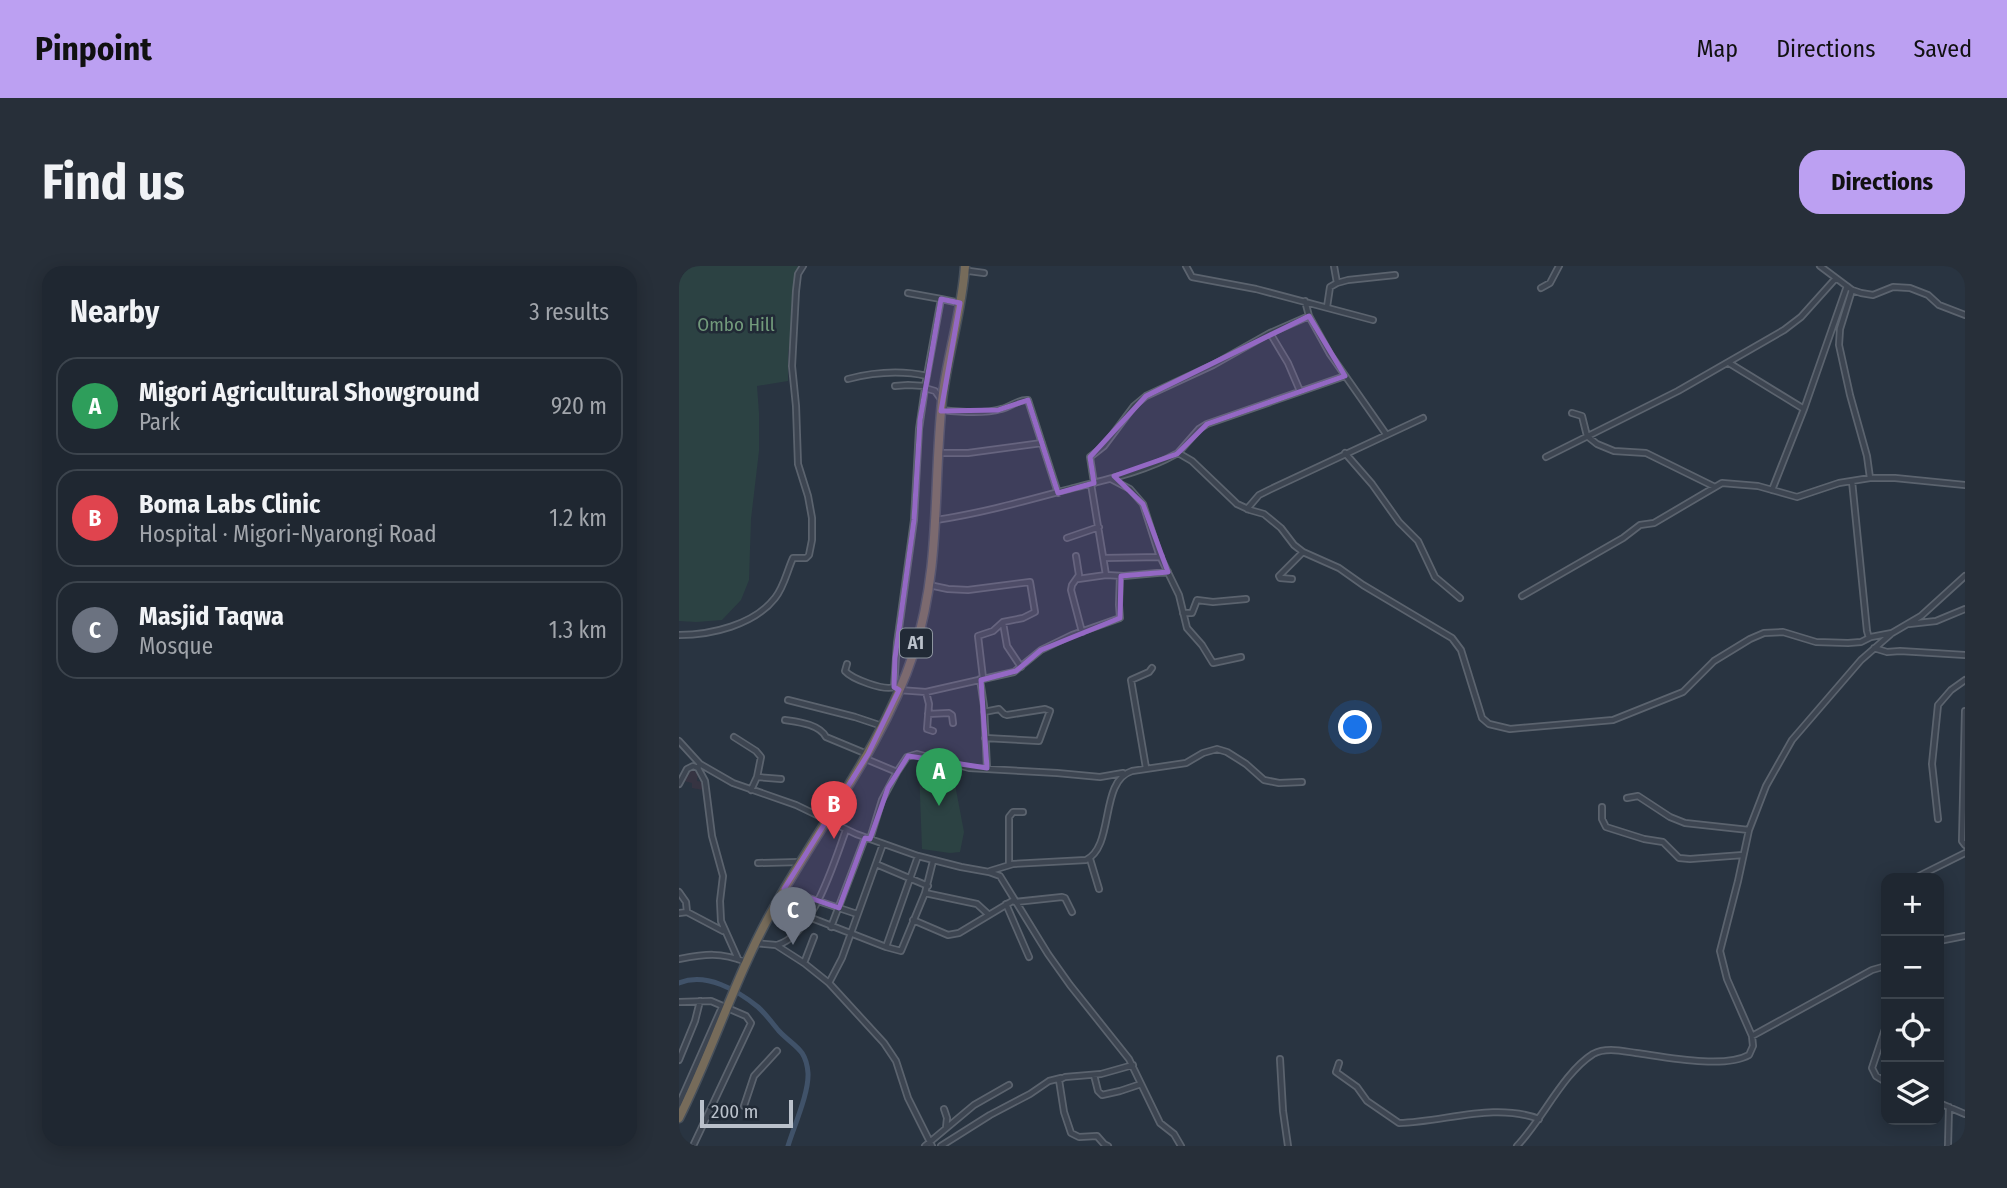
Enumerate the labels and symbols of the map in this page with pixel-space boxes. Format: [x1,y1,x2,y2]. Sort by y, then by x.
park label: Ombo Hill [697,313,775,336]
road number: A1 [900,628,932,657]
your location [1338,710,1372,744]
pin: A [916,748,962,806]
pin: B [811,781,857,839]
pin: C [770,887,816,945]
scale bar [700,1097,793,1129]

